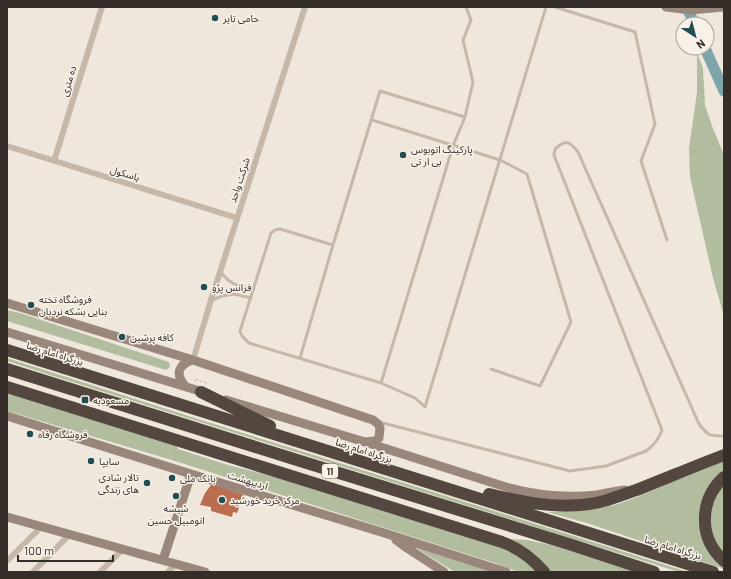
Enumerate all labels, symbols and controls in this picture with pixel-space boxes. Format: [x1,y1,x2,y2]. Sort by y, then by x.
place label: حامی تایر [222,12,259,25]
marker: حامی تایر [210,13,220,23]
north arrow [675,16,715,56]
text: N [694,37,708,52]
street label: ده متری [58,64,79,98]
place label: پارکینگ اتوبوس بی ار تی [411,143,473,168]
marker: پارکینگ اتوبوس بی ار تی [398,150,408,160]
street label: شرکت واحد [226,156,253,204]
street label: باسکول [109,163,141,184]
place label: فرانس پژو [212,281,252,294]
marker: فرانس پژو [199,282,209,292]
place label: فروشگاه تخته بنایی بشکه نردبان [39,293,107,318]
marker: فروشگاه تخته بنایی بشکه نردبان [26,300,36,310]
place label: کافه پرشین [130,331,175,344]
marker: کافه پرشین [117,332,127,342]
street label: بزرگراه امام رضا [24,339,85,370]
place label: مسعودیه [93,394,129,407]
marker: مسعودیه [80,395,90,405]
place label: فروشگاه رفاه [38,428,88,441]
marker: فروشگاه رفاه [25,429,35,439]
street label: بزرگراه امام رضا [333,435,394,468]
place label: سایپا [99,455,120,468]
marker: سایپا [86,456,96,466]
road number: 11 [322,464,338,478]
street label: اردیبهشت [226,468,270,493]
place label: تالار شادی های زندگی [98,471,139,496]
place label: بانک ملی [180,472,216,484]
marker: بانک ملی [167,473,177,483]
marker: تالار شادی های زندگی [142,478,152,488]
marker: شیشه اتومبیل حسین [171,491,181,501]
place label: مرکز خرید خورشید [230,494,300,507]
marker: مرکز خرید خورشید [217,495,227,505]
place label: شیشه اتومبیل حسین [147,502,205,527]
street label: بزرگراه امام رضا [642,533,703,564]
scale bar [18,537,113,563]
text: 100 m [24,543,54,557]

